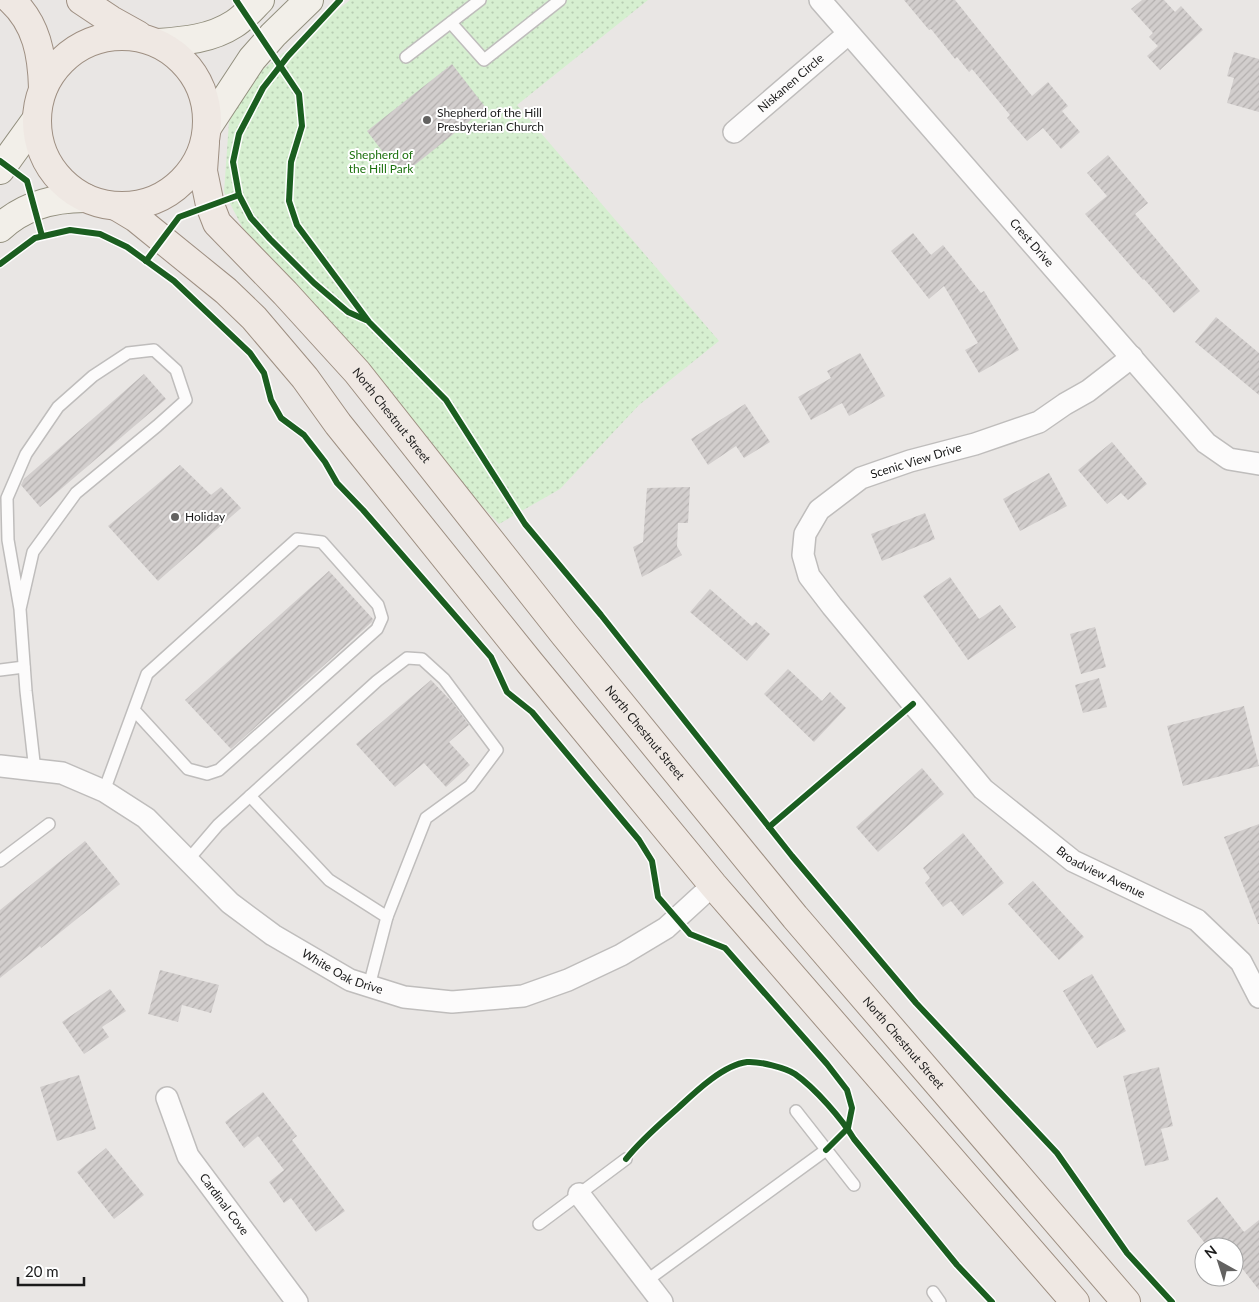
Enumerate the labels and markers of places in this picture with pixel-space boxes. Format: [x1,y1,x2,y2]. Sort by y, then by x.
place label: Shepherd of the Hill Presbyterian Church [437,105,544,134]
marker: Shepherd of the Hill Presbyterian Church [421,114,433,126]
place label: Holiday [185,509,226,524]
marker: Holiday [169,511,181,523]

